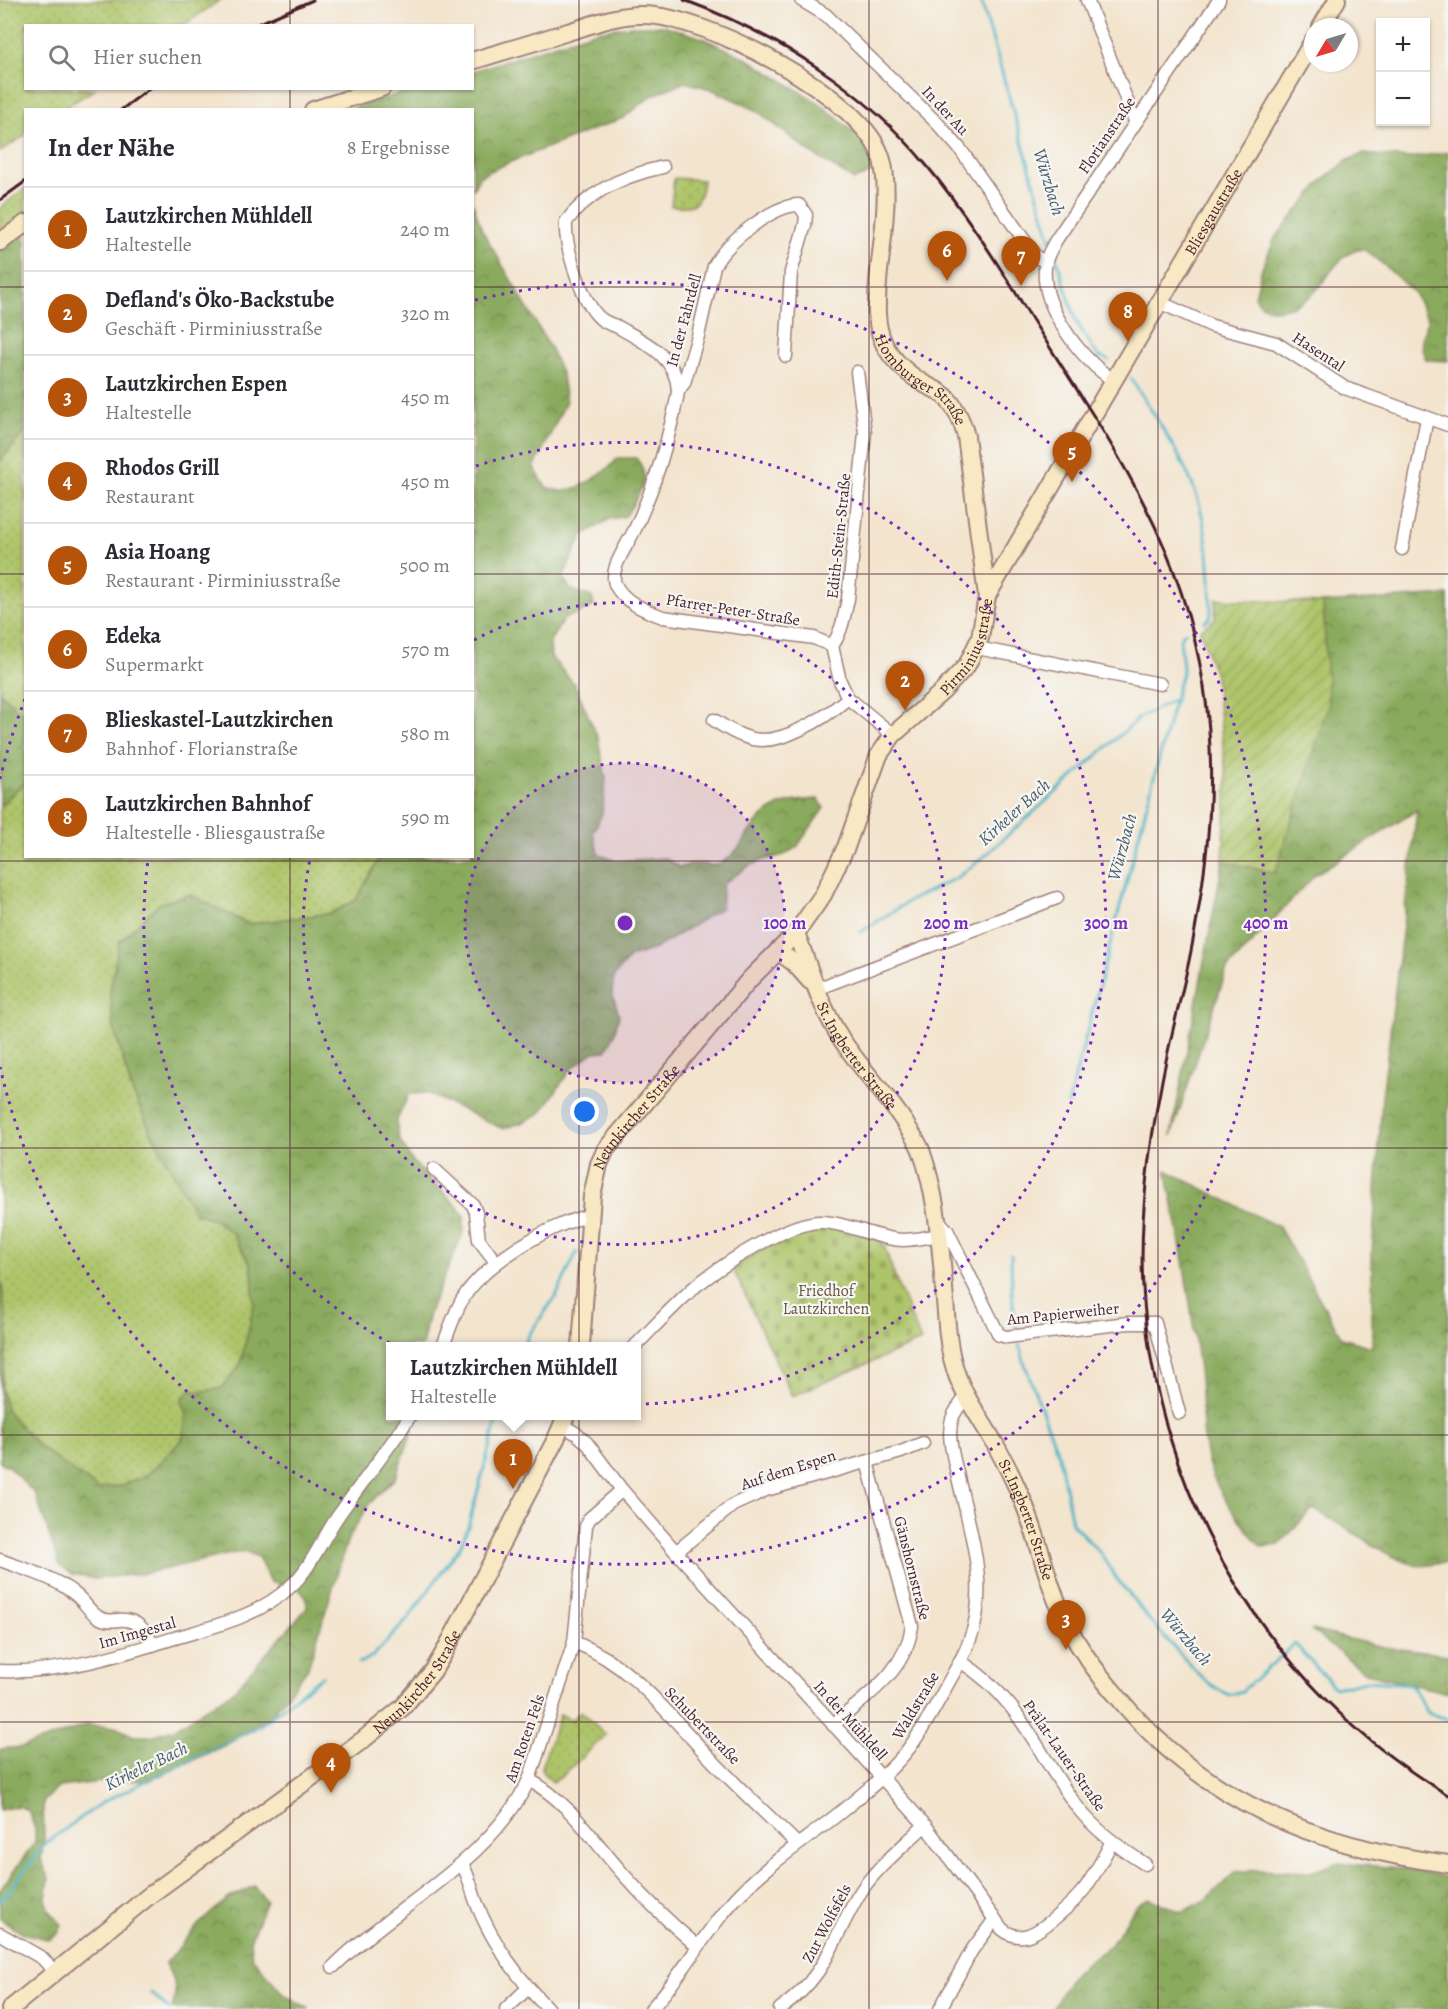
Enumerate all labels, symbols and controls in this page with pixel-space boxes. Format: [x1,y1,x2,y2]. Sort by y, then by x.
north arrow [1304,18,1358,72]
map controls [1376,18,1430,126]
button: + [1376,18,1430,72]
search box [24,24,474,90]
icon: search [45,41,78,74]
text: Hier suchen [93,42,202,72]
button: − [1376,72,1430,126]
street label: In der Au [917,81,974,140]
street label: Florianstraße [1073,93,1141,178]
text: In der Nähe [48,130,175,165]
text: 8 Ergebnisse [347,134,450,161]
water label: Würzbach [1027,146,1071,219]
street label: Bliesgaustraße [1180,164,1248,260]
text: Lautzkirchen Mühldell [105,201,312,231]
text: 1 [64,216,71,243]
text: 240 m [400,216,450,243]
text: Haltestelle [105,231,192,258]
pin: 6 [928,232,966,281]
pin: 7 [1002,236,1040,286]
street label: In der Fahrdell [661,271,707,369]
text: Defland's Öko-Backstube [105,285,334,315]
pin: 8 [1108,292,1148,342]
text: 2 [63,300,72,327]
text: 320 m [401,300,450,327]
text: Geschäft · Pirminiusstraße [105,315,322,342]
street label: Hasental [1288,327,1349,377]
street label: Homburger Straße [869,331,971,428]
text: Lautzkirchen Espen [105,369,287,399]
text: 3 [63,384,72,411]
text: 450 m [401,384,450,411]
text: Haltestelle [105,399,192,426]
pin: 5 [1052,432,1092,482]
text: Rhodos Grill [105,453,219,483]
text: 4 [63,468,72,495]
text: 450 m [401,468,450,495]
street label: Edith-Stein-Straße [821,472,857,600]
text: Restaurant [105,483,195,510]
text: Asia Hoang [105,537,210,567]
text: 5 [63,552,72,579]
text: 500 m [399,552,450,579]
text: Restaurant · Pirminiusstraße [105,567,341,594]
street label: Pfarrer-Peter-Straße [664,589,801,631]
street label: Pirminiusstraße [934,597,998,700]
text: Edeka [105,621,161,651]
text: 6 [63,636,72,663]
text: 570 m [402,636,450,663]
text: Supermarkt [105,651,204,678]
pin: 2 [886,662,924,711]
text: Blieskastel-Lautzkirchen [105,705,333,735]
text: 7 [63,720,72,747]
text: 580 m [400,720,450,747]
text: Bahnhof · Florianstraße [105,735,298,762]
water label: Kirkeler Bach [973,773,1055,851]
text: Lautzkirchen Bahnhof [105,789,311,819]
text: 8 [63,804,72,831]
text: 590 m [401,804,450,831]
water label: Würzbach [1101,810,1143,883]
text: Haltestelle · Bliesgaustraße [105,819,325,846]
text: 100 m [764,911,806,935]
text: 200 m [923,911,969,935]
text: 300 m [1084,911,1128,935]
text: 400 m [1244,911,1288,935]
centre of rings [615,913,635,933]
street label: St.Ingberter Straße [811,998,902,1115]
street label: Neunkircher Straße [588,1060,685,1174]
your location [570,1097,599,1126]
park label: Friedhof Lautzkirchen [783,1280,870,1320]
street label: Am Papierweiher [1005,1297,1120,1331]
popup [386,1342,641,1420]
text: Lautzkirchen Mühldell [410,1353,617,1383]
text: Haltestelle [410,1383,497,1410]
pin: 1 [494,1440,532,1489]
street label: Auf dem Espen [737,1444,839,1496]
street label: St.Ingberter Straße [993,1455,1059,1583]
street label: Gänshornstraße [888,1514,936,1622]
pin: 3 [1046,1600,1086,1650]
water label: Würzbach [1155,1603,1217,1671]
street label: Im Imgestal [96,1611,179,1654]
street label: Neunkircher Straße [368,1626,466,1740]
street label: Waldstraße [887,1668,945,1744]
street label: In der Mühldell [808,1676,892,1765]
street label: Schubertstraße [659,1682,745,1770]
street label: Am Roten Fels [499,1691,550,1786]
street label: Prälat-Lauer-Straße [1017,1695,1111,1816]
water label: Kirkeler Bach [100,1736,192,1796]
pin: 4 [312,1744,350,1793]
street label: Zur Wolfsfels [797,1880,857,1967]

